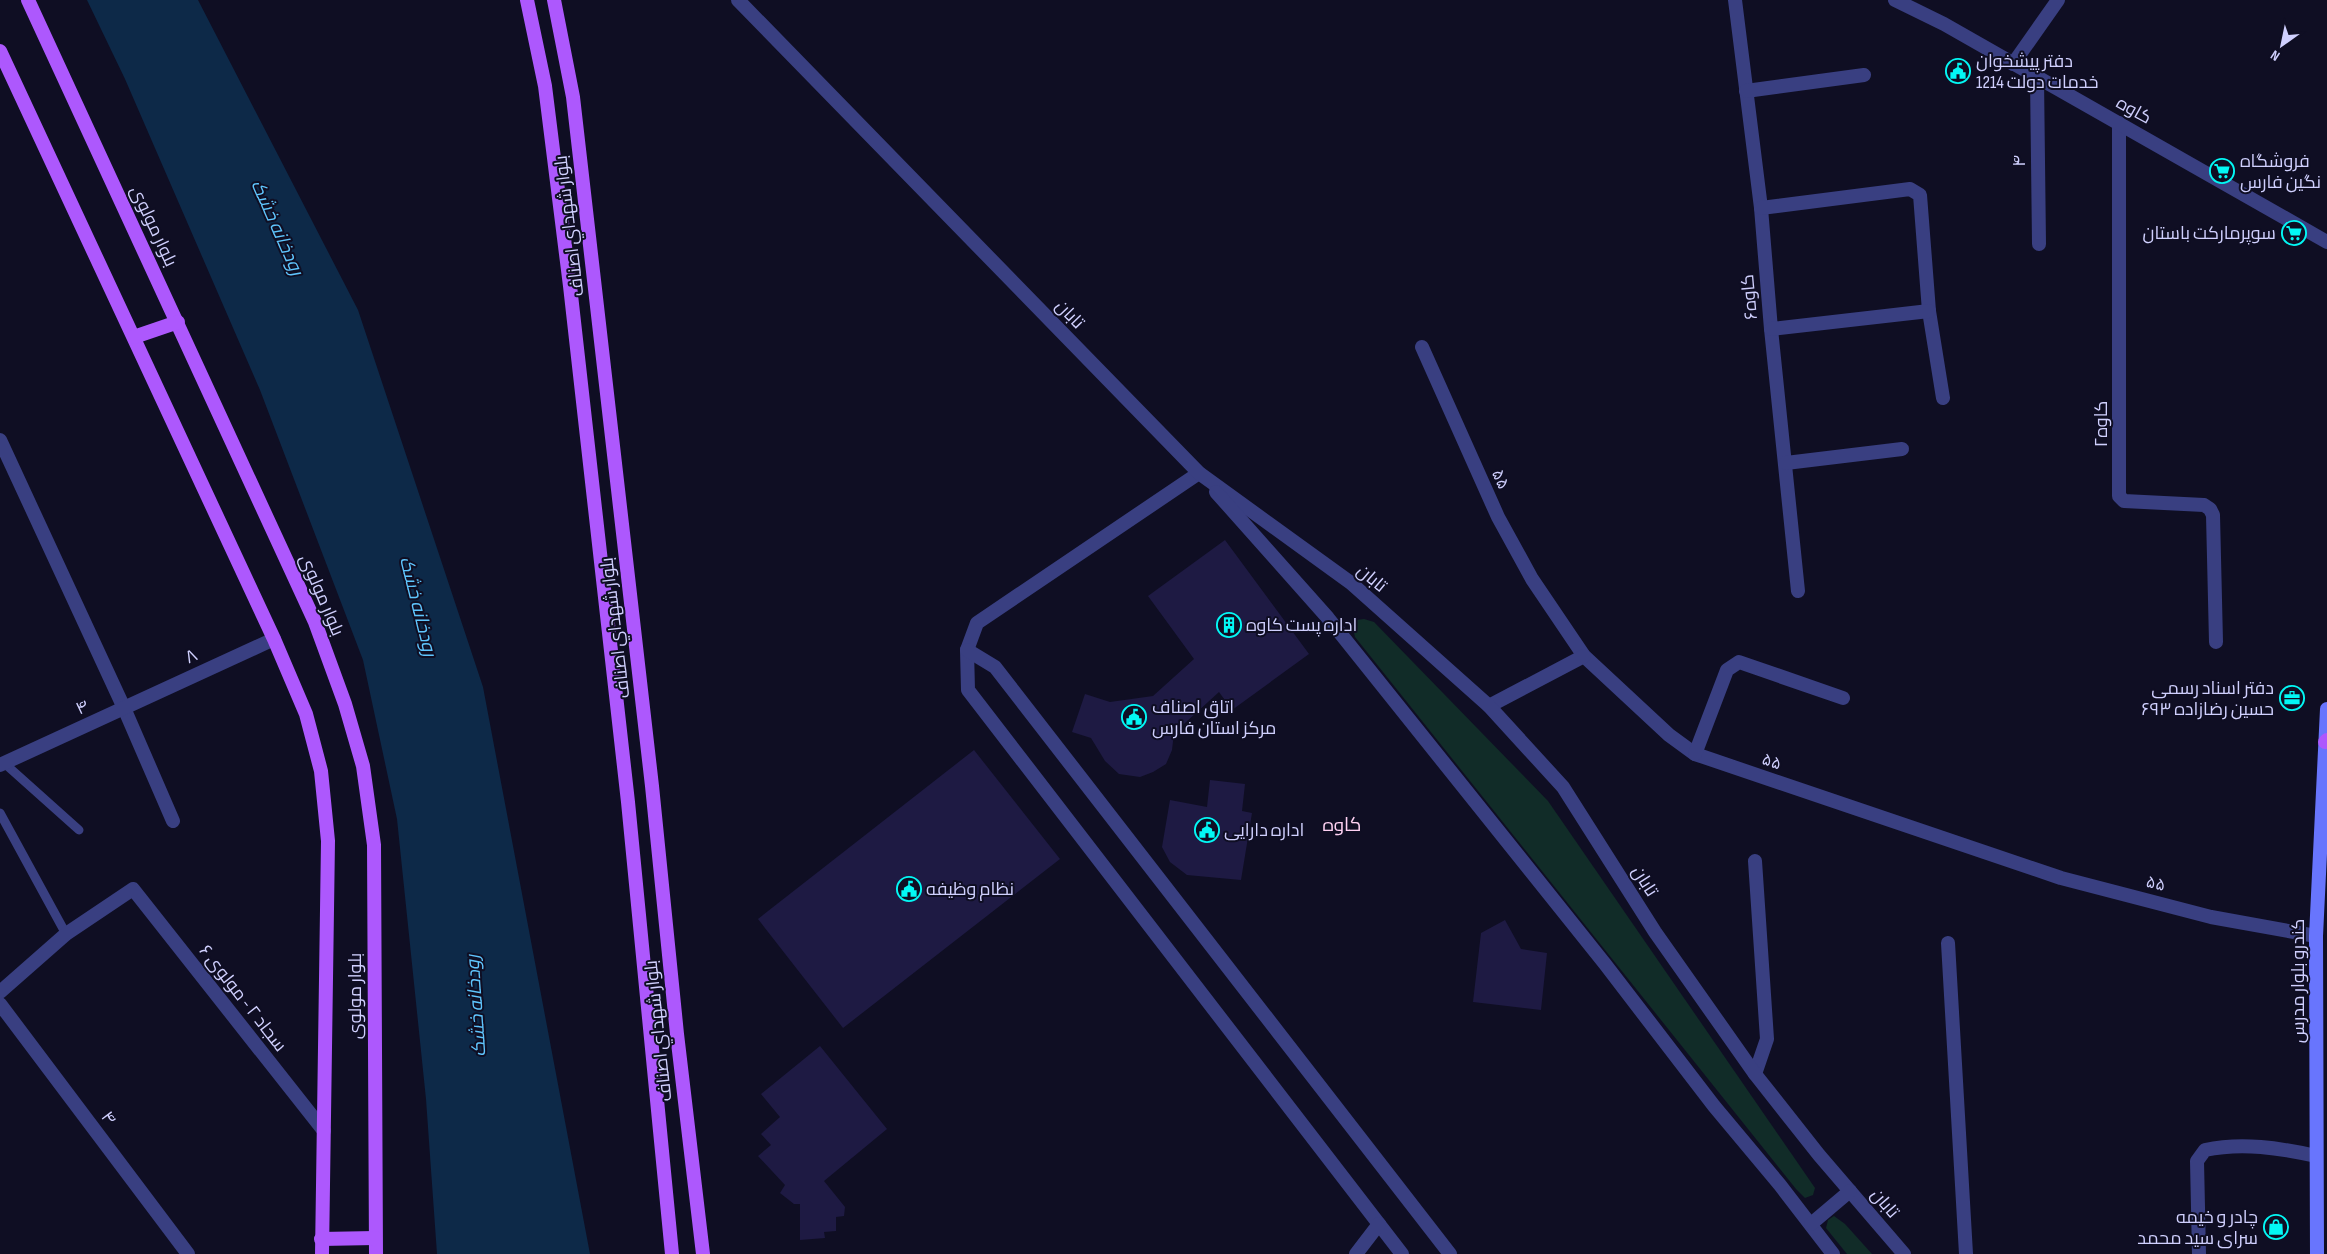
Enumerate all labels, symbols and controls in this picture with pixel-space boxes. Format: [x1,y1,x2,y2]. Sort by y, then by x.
north arrow [2257,20,2307,70]
text: N [2267,46,2283,65]
place label: دفتر پیشخوان خدمات دولت 1214 [1976,51,2098,93]
public building icon: دفتر پیشخوان خدمات دولت 1214 [1945,58,1971,84]
street label: کاوه [2113,92,2155,129]
place label: فروشگاه نگین فارس [2240,151,2321,193]
street label: بلوار شهداي اصناف [550,154,592,298]
street label: ۴ [2009,155,2030,167]
supermarket icon: فروشگاه نگین فارس [2209,158,2235,184]
water label: رودخانه خشک [245,176,309,281]
street label: بلوار مولوی [126,183,181,270]
supermarket icon: سوپرمارکت باستان [2281,220,2307,246]
place label: سوپرمارکت باستان [2142,223,2276,245]
street label: کاوه۶ [1737,273,1762,321]
street label: تابان [1051,295,1089,333]
street label: کاوه۲ [2091,401,2112,447]
street label: ۵۵ [1487,466,1514,492]
street label: بلوار مولوی [295,551,348,639]
water label: رودخانه خشک [394,554,442,661]
street label: بلوار شهداي اصناف [596,556,638,700]
street label: تابان [1353,560,1391,597]
building icon: اداره پست کاوه [1216,612,1242,638]
place label: اداره پست کاوه [1246,615,1357,637]
street label: ۸ [182,645,201,668]
place label: دفتر اسناد رسمی ۶۹۳ حسین رضازاده [2141,678,2274,720]
office icon: دفتر اسناد رسمی ۶۹۳ حسین رضازاده [2279,685,2305,711]
street label: ۴ [72,695,92,719]
place label: اتاق اصناف مرکز استان فارس [1152,697,1276,739]
public building icon: اتاق اصناف مرکز استان فارس [1121,704,1147,730]
street label: ۵۵ [1759,748,1785,775]
district label: کاوه [1323,814,1361,837]
public building icon: اداره دارایی [1194,817,1220,843]
place label: اداره دارایی [1224,820,1304,841]
street label: تابان [1627,862,1662,901]
street label: ۵۵ [2144,871,2168,896]
public building icon: نظام وظیفه [896,876,922,902]
place label: نظام وظیفه [926,879,1014,901]
street label: کندرو بلوار مدرس [2288,919,2309,1043]
street label: سجاد ۲ - مولوی ۶ [195,941,291,1056]
water label: رودخانه خشک [461,952,492,1058]
street label: بلوار مولوی [345,953,366,1039]
street label: بلوار شهداي اصناف [641,959,679,1103]
street label: ۴ [97,1107,121,1129]
street label: تابان [1866,1184,1903,1223]
place label: چادر و خیمه سرای سید محمد [2137,1207,2258,1249]
shop icon: چادر و خیمه سرای سید محمد [2263,1214,2289,1240]

